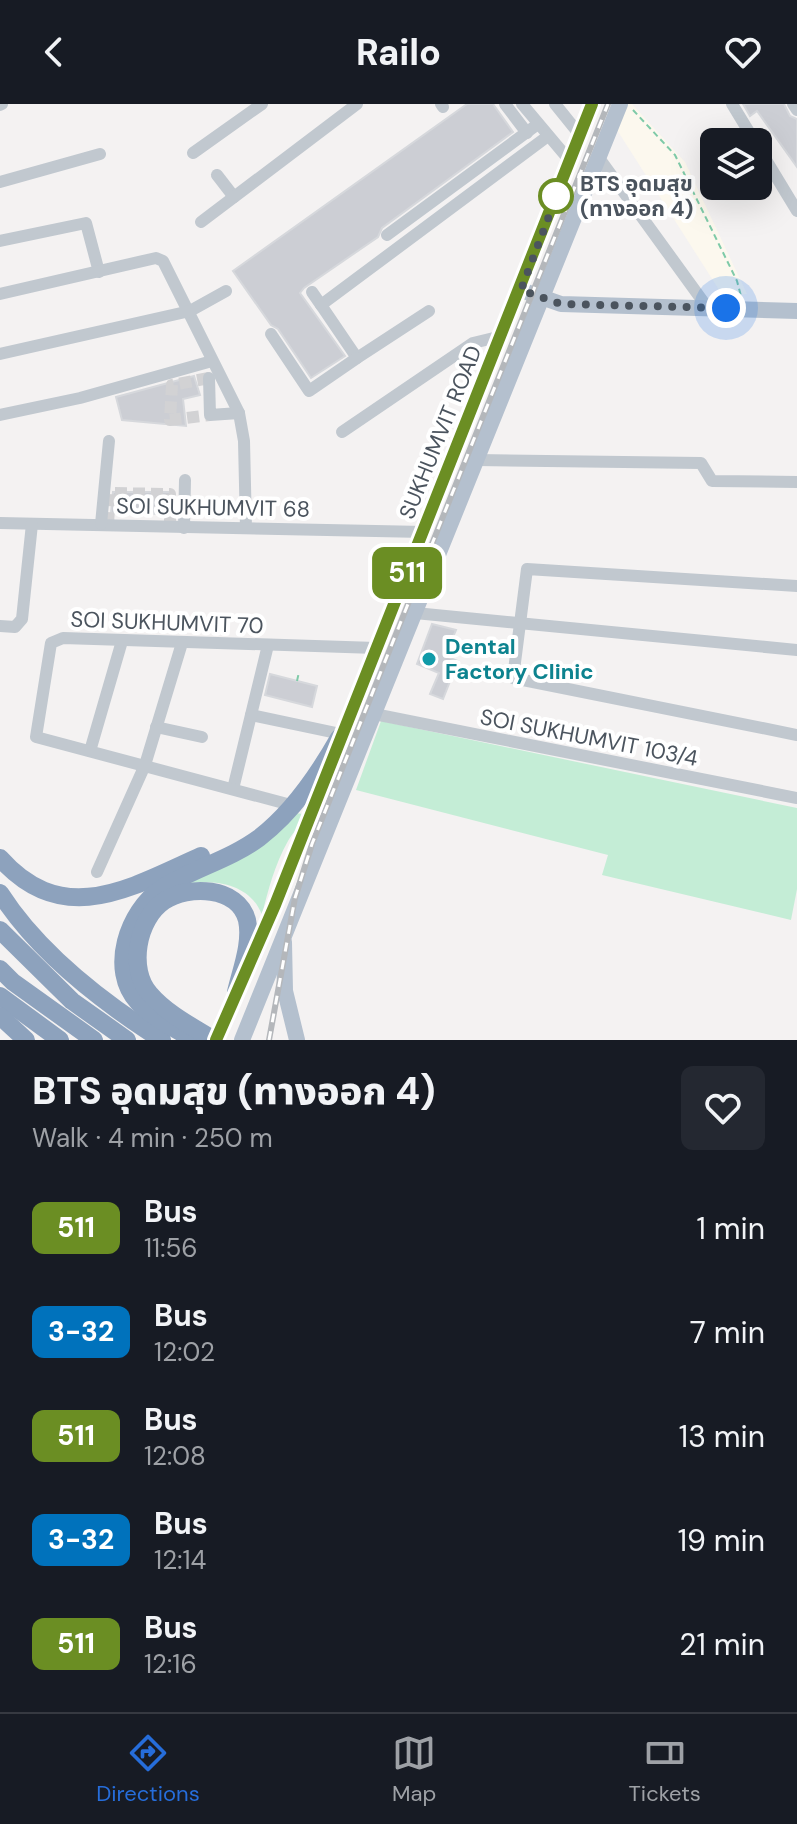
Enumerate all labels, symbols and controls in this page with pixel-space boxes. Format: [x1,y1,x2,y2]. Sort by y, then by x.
text: Railo [356,29,441,76]
icon: back [32,30,76,74]
icon: heart [721,30,765,74]
map controls [700,128,772,200]
button: layers [700,128,772,200]
place label: BTS อุดมสุข (ทางออก 4) [580,169,693,223]
marker: BTS อุดมสุข (ทางออก 4) [539,179,573,213]
your location [706,288,746,328]
street label: SUKHUMVIT ROAD [392,341,489,523]
street label: SOI SUKHUMVIT 68 [116,491,310,524]
line badge: 511 [361,547,453,599]
text: 511 [388,554,426,591]
street label: SOI SUKHUMVIT 70 [70,605,264,640]
place label: Dental Factory Clinic [445,632,594,686]
marker: Dental Factory Clinic [420,650,438,668]
street label: SOI SUKHUMVIT 103/4 [478,702,700,773]
text: BTS อุดมสุข (ทางออก 4) [32,1066,436,1116]
button: heart [681,1066,765,1150]
text: Walk · 4 min · 250 m [32,1121,273,1155]
text: Bus [144,1192,198,1231]
text: 511 [57,1209,95,1246]
text: 1 min [697,1209,765,1248]
text: 11:56 [144,1231,198,1265]
text: Bus [154,1296,208,1335]
text: 3-32 [48,1313,114,1350]
text: 7 min [690,1313,765,1352]
text: 12:02 [154,1335,215,1369]
text: Bus [144,1400,198,1439]
text: 511 [57,1417,95,1454]
text: 13 min [679,1417,765,1456]
text: 12:08 [144,1439,206,1473]
text: Bus [154,1504,208,1543]
text: 3-32 [48,1521,114,1558]
text: 19 min [678,1521,765,1560]
text: 12:14 [154,1543,206,1577]
text: Bus [144,1608,198,1647]
text: 511 [57,1625,95,1662]
text: 21 min [679,1625,765,1664]
text: 12:16 [144,1647,197,1681]
tab: Directions [96,1731,200,1808]
tab: Map [392,1731,436,1808]
tab: Tickets [629,1731,701,1808]

